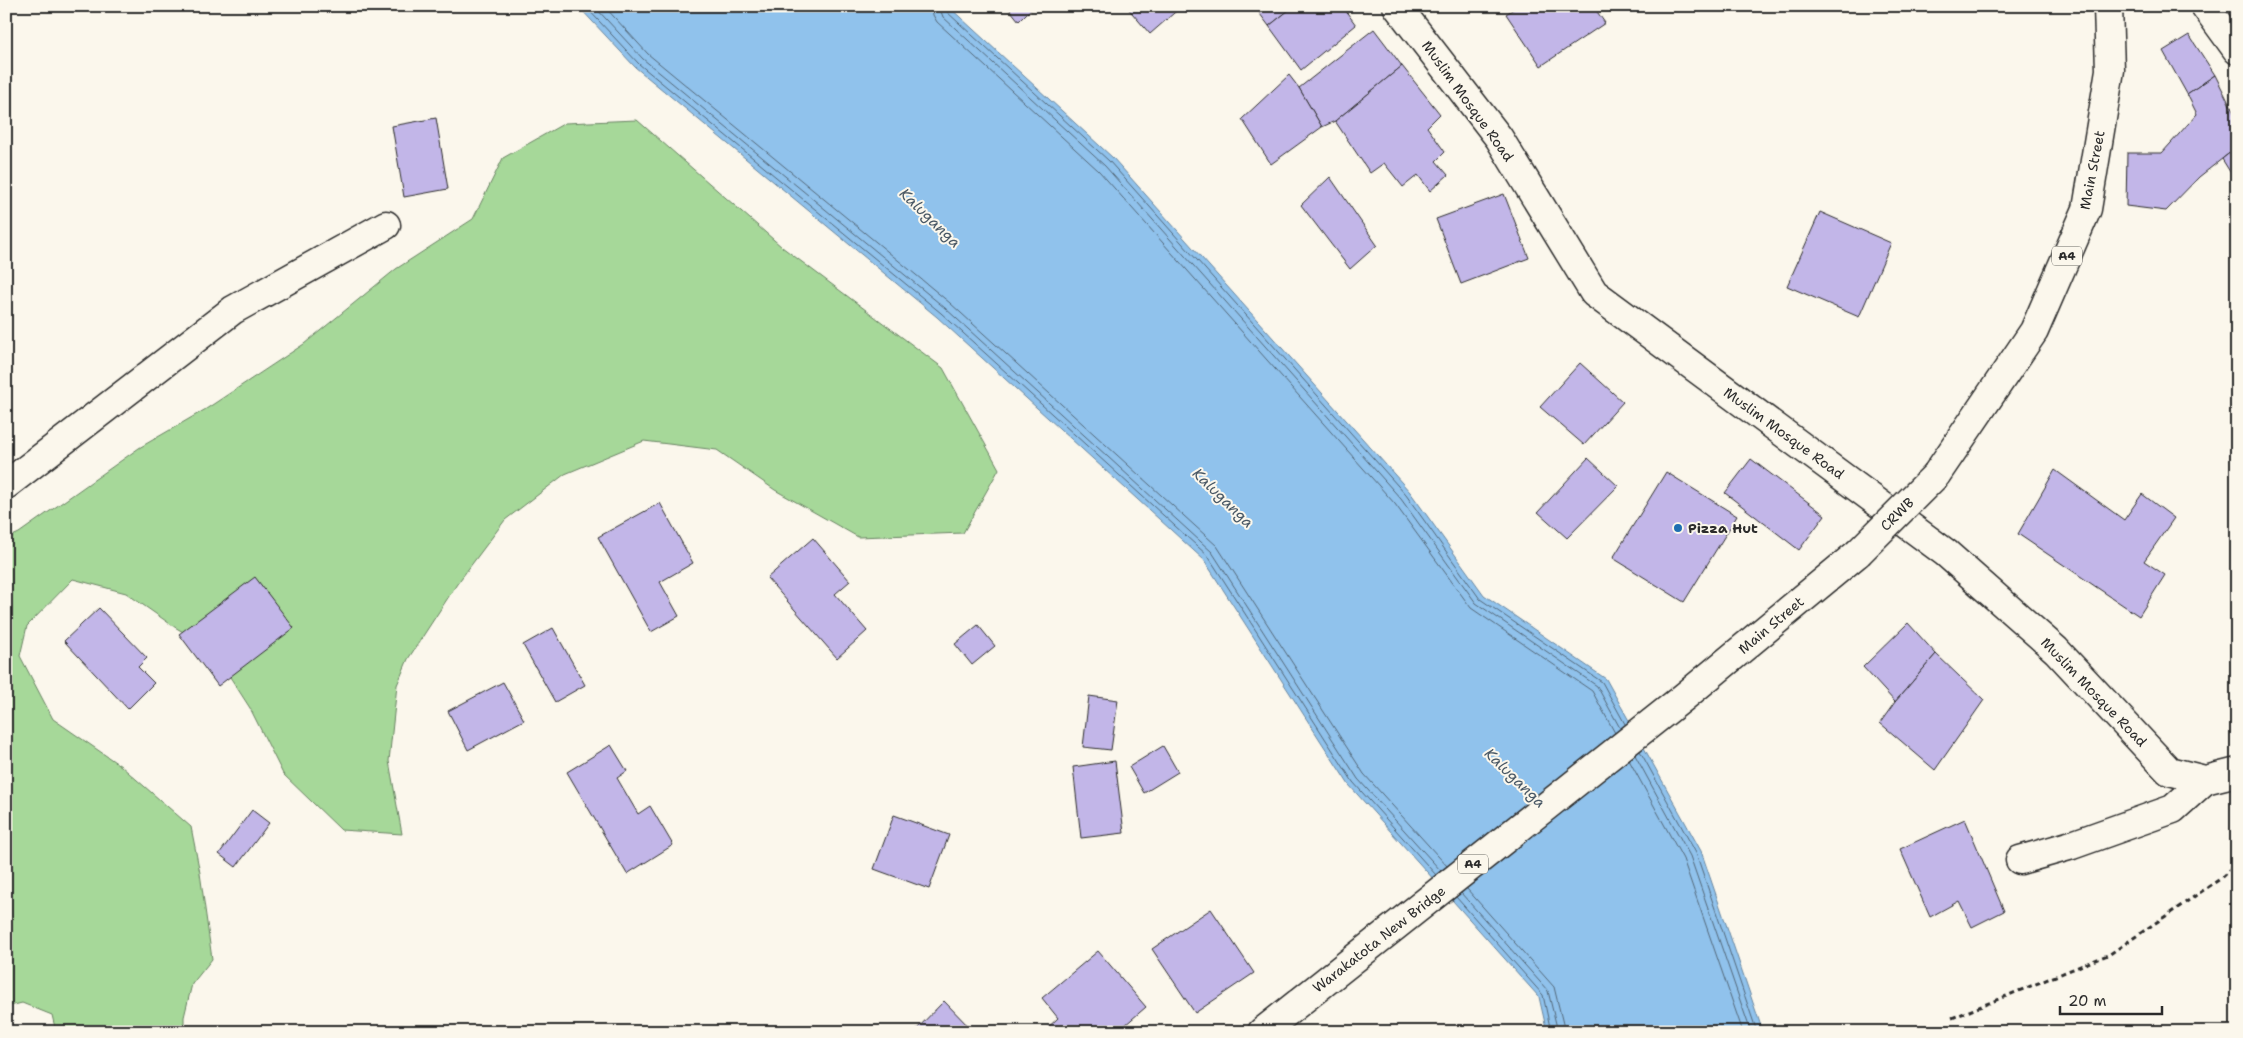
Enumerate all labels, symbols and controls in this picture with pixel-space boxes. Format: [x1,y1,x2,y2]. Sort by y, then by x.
street label: Muslim Mosque Road [1418,37,1518,165]
street label: Main Street [2076,129,2108,211]
water label: Kaluganga [895,184,965,252]
road number: A4 [2052,247,2082,266]
street label: Muslim Mosque Road [1720,383,1848,483]
water label: Kaluganga [1188,464,1258,532]
street label: CRWB [1876,493,1918,535]
place label: Pizza Hut [1688,519,1758,537]
marker: Pizza Hut [1672,522,1684,534]
street label: Main Street [1734,592,1808,658]
street label: Muslim Mosque Road [2037,634,2151,751]
water label: Kaluganga [1480,744,1550,812]
road number: A4 [1458,854,1488,874]
street label: Warakatota New Bridge [1309,881,1449,996]
scale bar [2060,983,2163,1015]
text: 20 m [2068,991,2107,1011]

